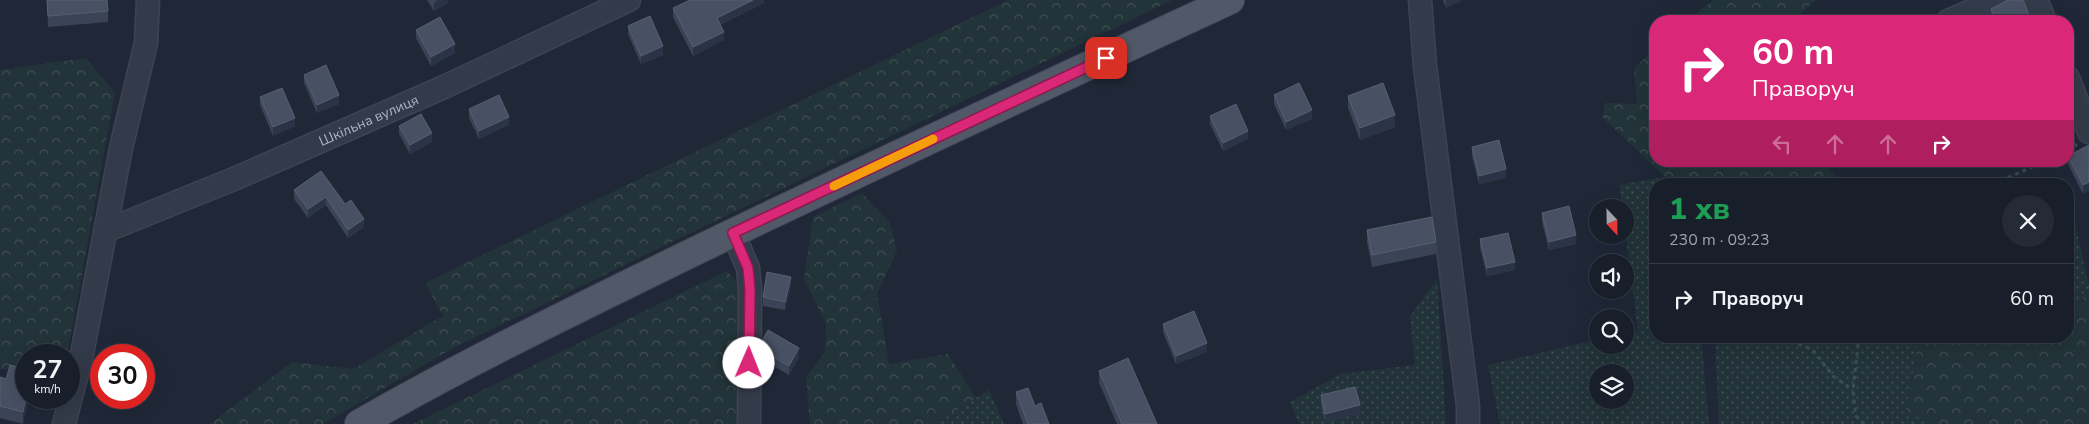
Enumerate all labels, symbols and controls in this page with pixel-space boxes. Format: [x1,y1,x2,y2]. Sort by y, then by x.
text: 60 m [1752,29,1834,76]
icon: right [1669,35,1734,100]
pin [1085,37,1127,79]
icon: arrive [1092,44,1120,72]
text: Праворуч [1752,74,1855,104]
street label: Шкільна вулиця [316,90,421,150]
icon: left [1768,130,1796,158]
icon: ahead [1821,130,1849,158]
icon: ahead [1874,130,1902,158]
icon: right [1927,130,1955,158]
text: 1 хв [1669,189,1730,230]
button: close [2002,195,2054,247]
north arrow [1589,199,1634,244]
map controls [1589,199,1634,409]
text: 230 m · 09:23 [1669,229,1770,251]
button: sound [1589,254,1634,299]
icon: right [1669,285,1697,313]
text: Праворуч [1712,286,1804,312]
text: 60 m [2010,286,2054,312]
button: search [1589,309,1634,354]
position arrow [722,336,774,388]
speed limit sign: 30 [90,344,155,409]
text: 27 [32,353,63,387]
button: layers [1589,364,1634,409]
text: km/h [34,381,61,397]

